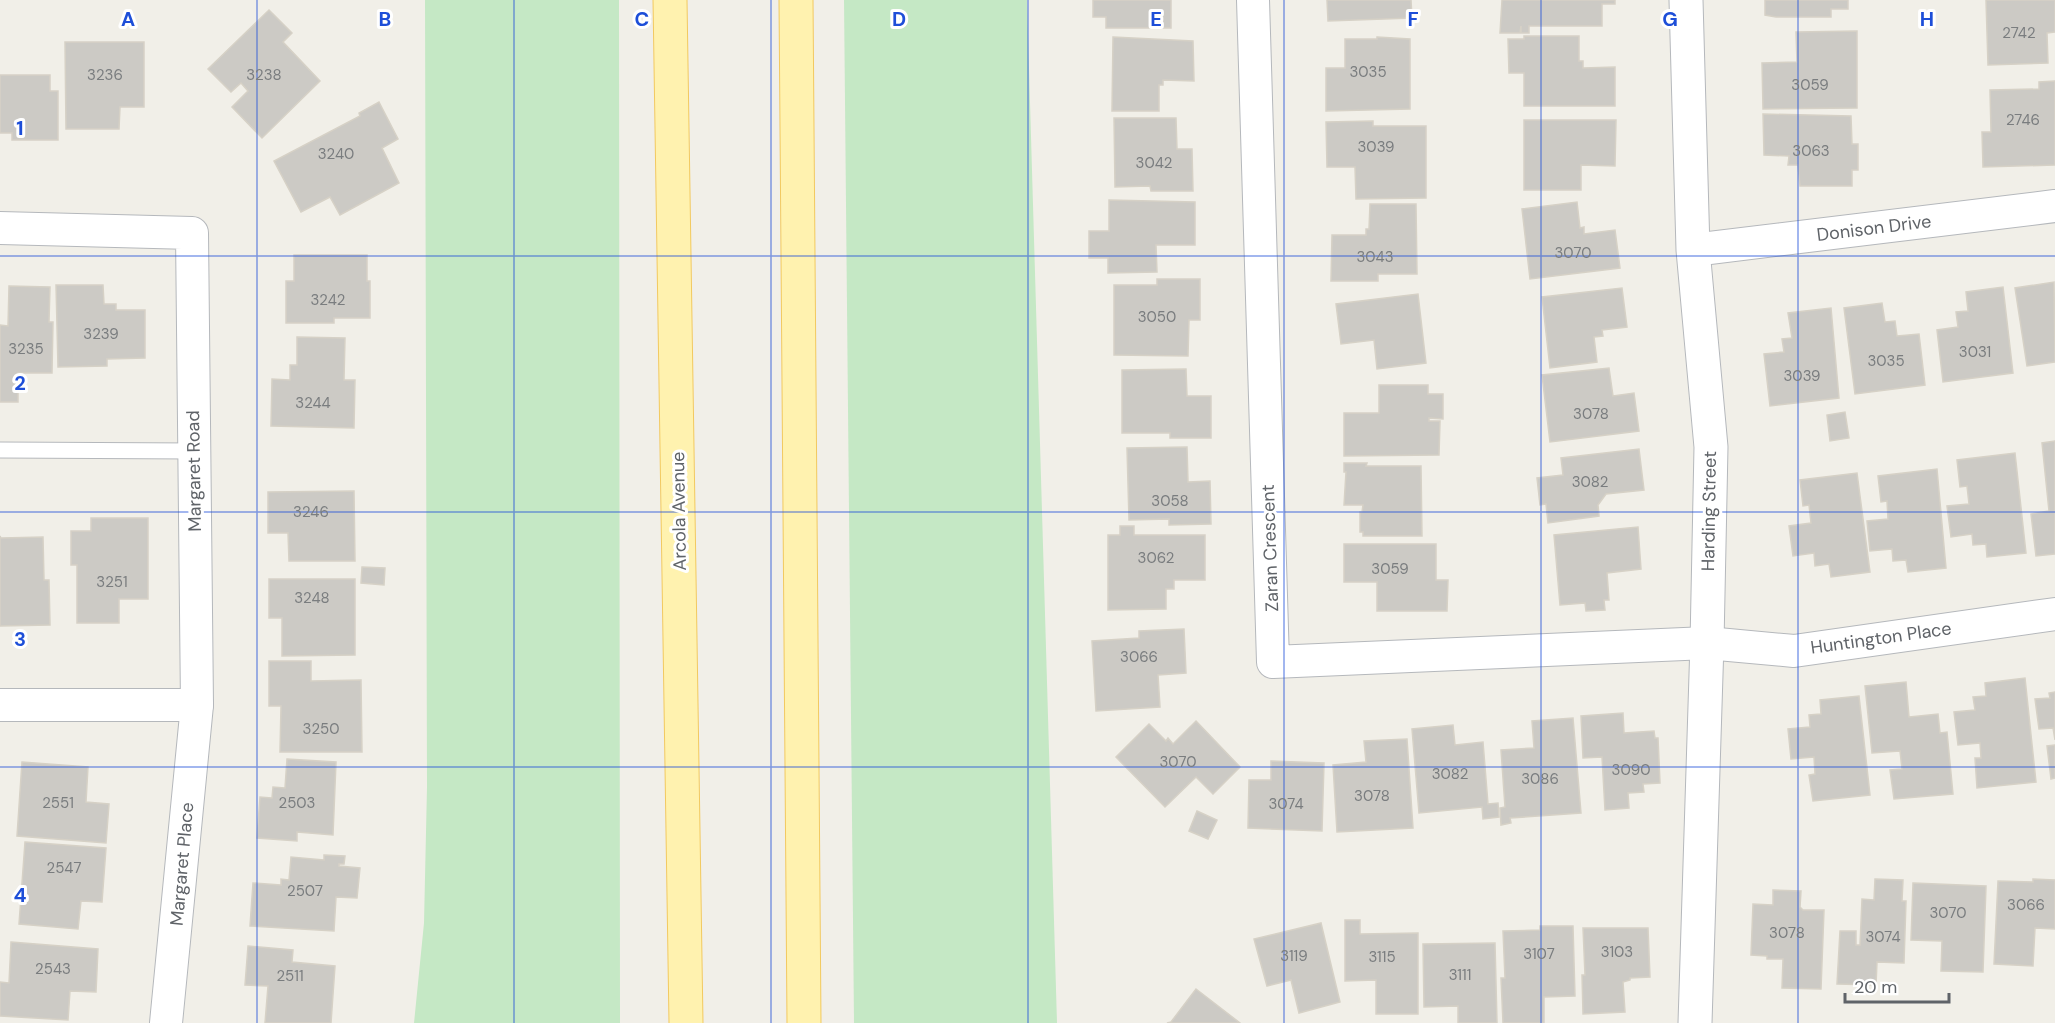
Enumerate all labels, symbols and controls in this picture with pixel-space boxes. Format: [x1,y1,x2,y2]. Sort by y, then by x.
text: A [121,6,135,32]
text: B [379,6,391,32]
text: C [635,6,649,32]
text: D [892,6,906,32]
text: E [1150,6,1162,32]
text: F [1407,6,1419,32]
text: G [1662,6,1678,32]
text: H [1920,6,1934,32]
house number: 2742 [2002,23,2036,43]
house number: 3035 [1349,62,1387,82]
house number: 3236 [87,65,123,85]
house number: 3238 [246,65,282,85]
house number: 3059 [1791,75,1829,95]
house number: 2746 [2006,110,2040,130]
text: 1 [16,115,24,141]
house number: 3039 [1358,137,1394,157]
house number: 3063 [1792,141,1830,161]
house number: 3240 [318,144,354,164]
house number: 3042 [1136,153,1172,173]
street label: Donison Drive [1815,209,1933,247]
house number: 3070 [1555,243,1591,263]
house number: 3043 [1356,247,1394,267]
house number: 3242 [311,290,346,310]
house number: 3050 [1138,307,1176,327]
house number: 3239 [83,324,119,344]
house number: 3235 [8,339,44,359]
house number: 3031 [1959,342,1991,362]
house number: 3035 [1867,351,1905,371]
house number: 3039 [1784,366,1820,386]
text: 2 [14,370,26,396]
house number: 3244 [295,393,331,413]
house number: 3078 [1573,404,1609,424]
street label: Margaret Road [181,410,207,532]
street label: Arcola Avenue [666,451,692,571]
street label: Harding Street [1696,451,1722,571]
house number: 3082 [1572,472,1608,492]
street label: Zaran Crescent [1256,484,1284,612]
house number: 3058 [1151,491,1189,511]
house number: 3246 [293,502,329,522]
house number: 3062 [1138,548,1174,568]
house number: 3059 [1371,559,1409,579]
house number: 3251 [96,572,128,592]
house number: 3248 [294,588,330,608]
street label: Huntington Place [1809,616,1953,660]
text: 3 [14,626,26,652]
house number: 3066 [1120,647,1158,667]
house number: 3250 [303,719,339,739]
house number: 3070 [1160,752,1196,772]
house number: 3090 [1612,760,1650,780]
house number: 3082 [1432,764,1468,784]
house number: 3086 [1521,769,1559,789]
house number: 3078 [1354,786,1390,806]
house number: 2551 [42,793,74,813]
house number: 2503 [279,793,315,813]
house number: 3074 [1268,794,1304,814]
street label: Margaret Place [165,801,199,927]
house number: 2547 [47,858,81,878]
house number: 2507 [287,881,323,901]
text: 4 [14,882,27,908]
house number: 3066 [2007,895,2045,915]
house number: 3070 [1930,903,1966,923]
house number: 3078 [1769,923,1805,943]
house number: 3074 [1865,927,1901,947]
house number: 3103 [1601,942,1633,962]
house number: 3107 [1523,944,1555,964]
house number: 3119 [1280,946,1308,966]
house number: 3115 [1368,947,1396,967]
house number: 2543 [35,959,71,979]
house number: 3111 [1449,965,1471,985]
house number: 2511 [276,966,304,986]
scale bar [1845,966,1948,1004]
text: 20 m [1854,975,1897,999]

